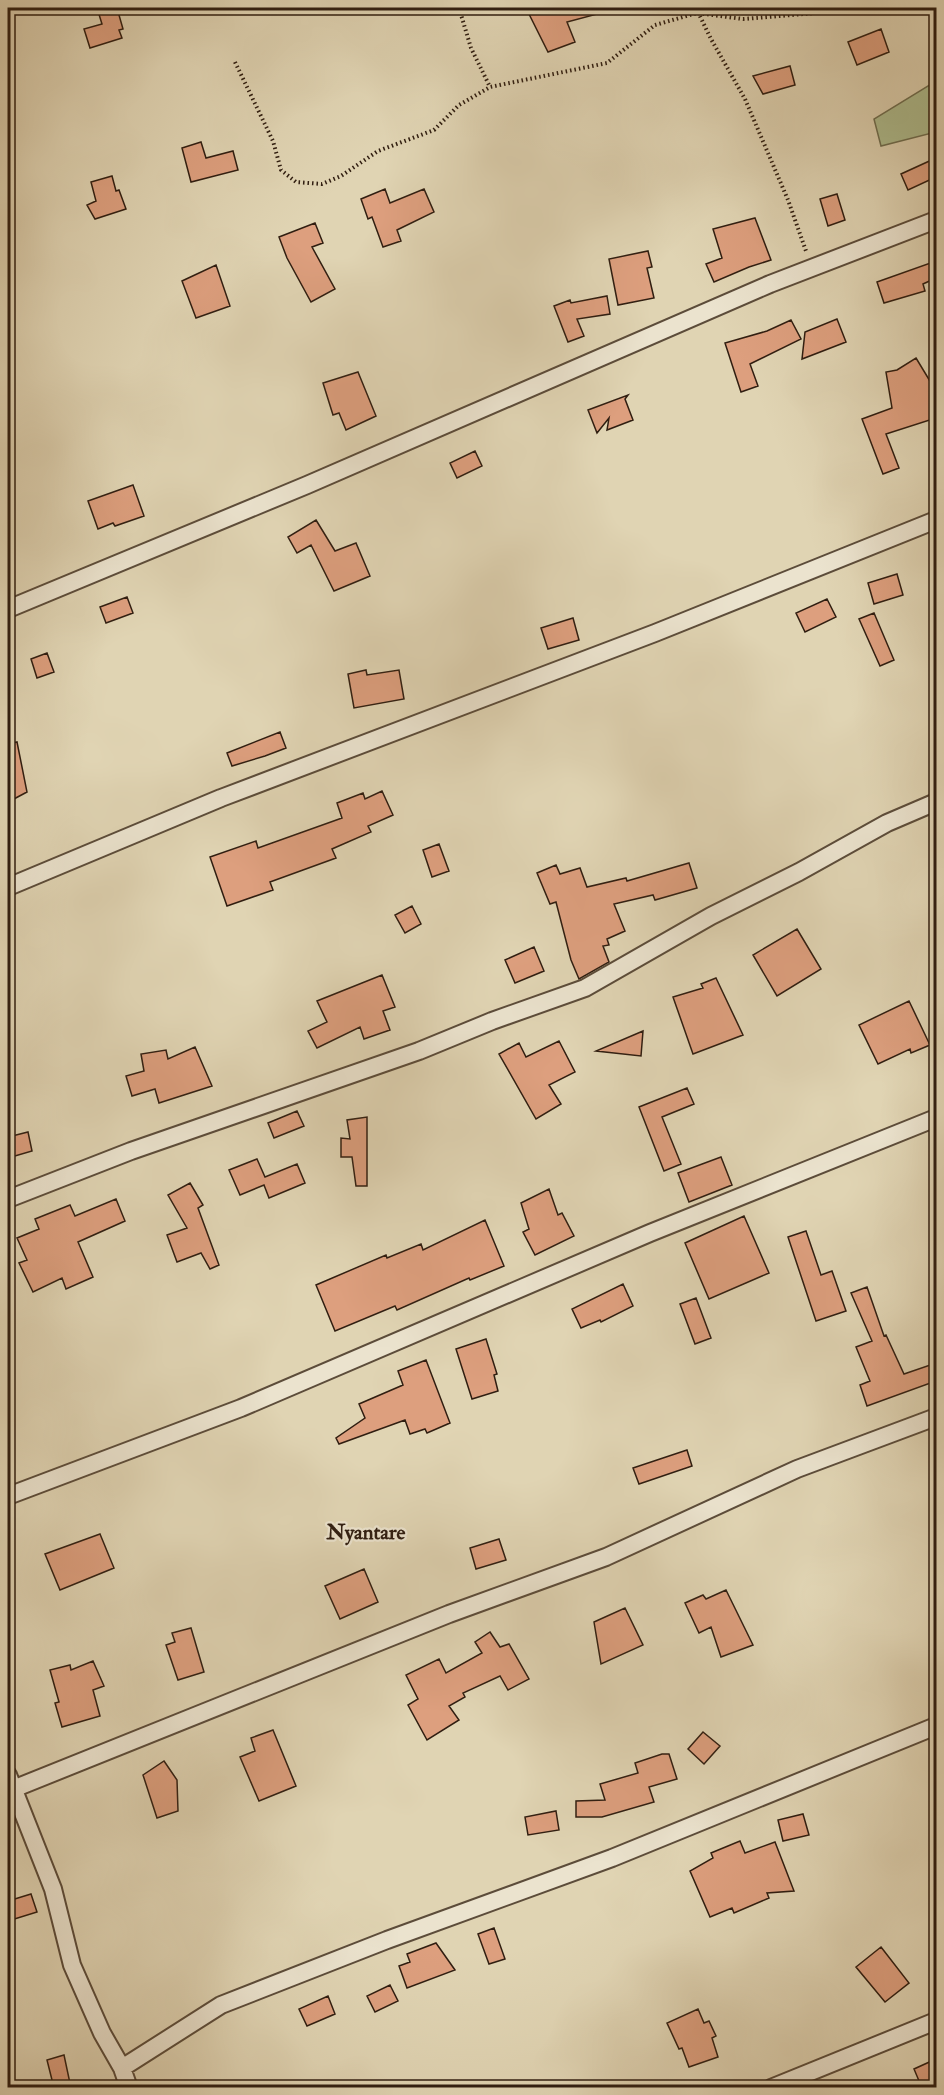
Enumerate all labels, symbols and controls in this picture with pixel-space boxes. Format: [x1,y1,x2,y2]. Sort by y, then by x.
district label: Nyantare [326,1519,406,1546]

